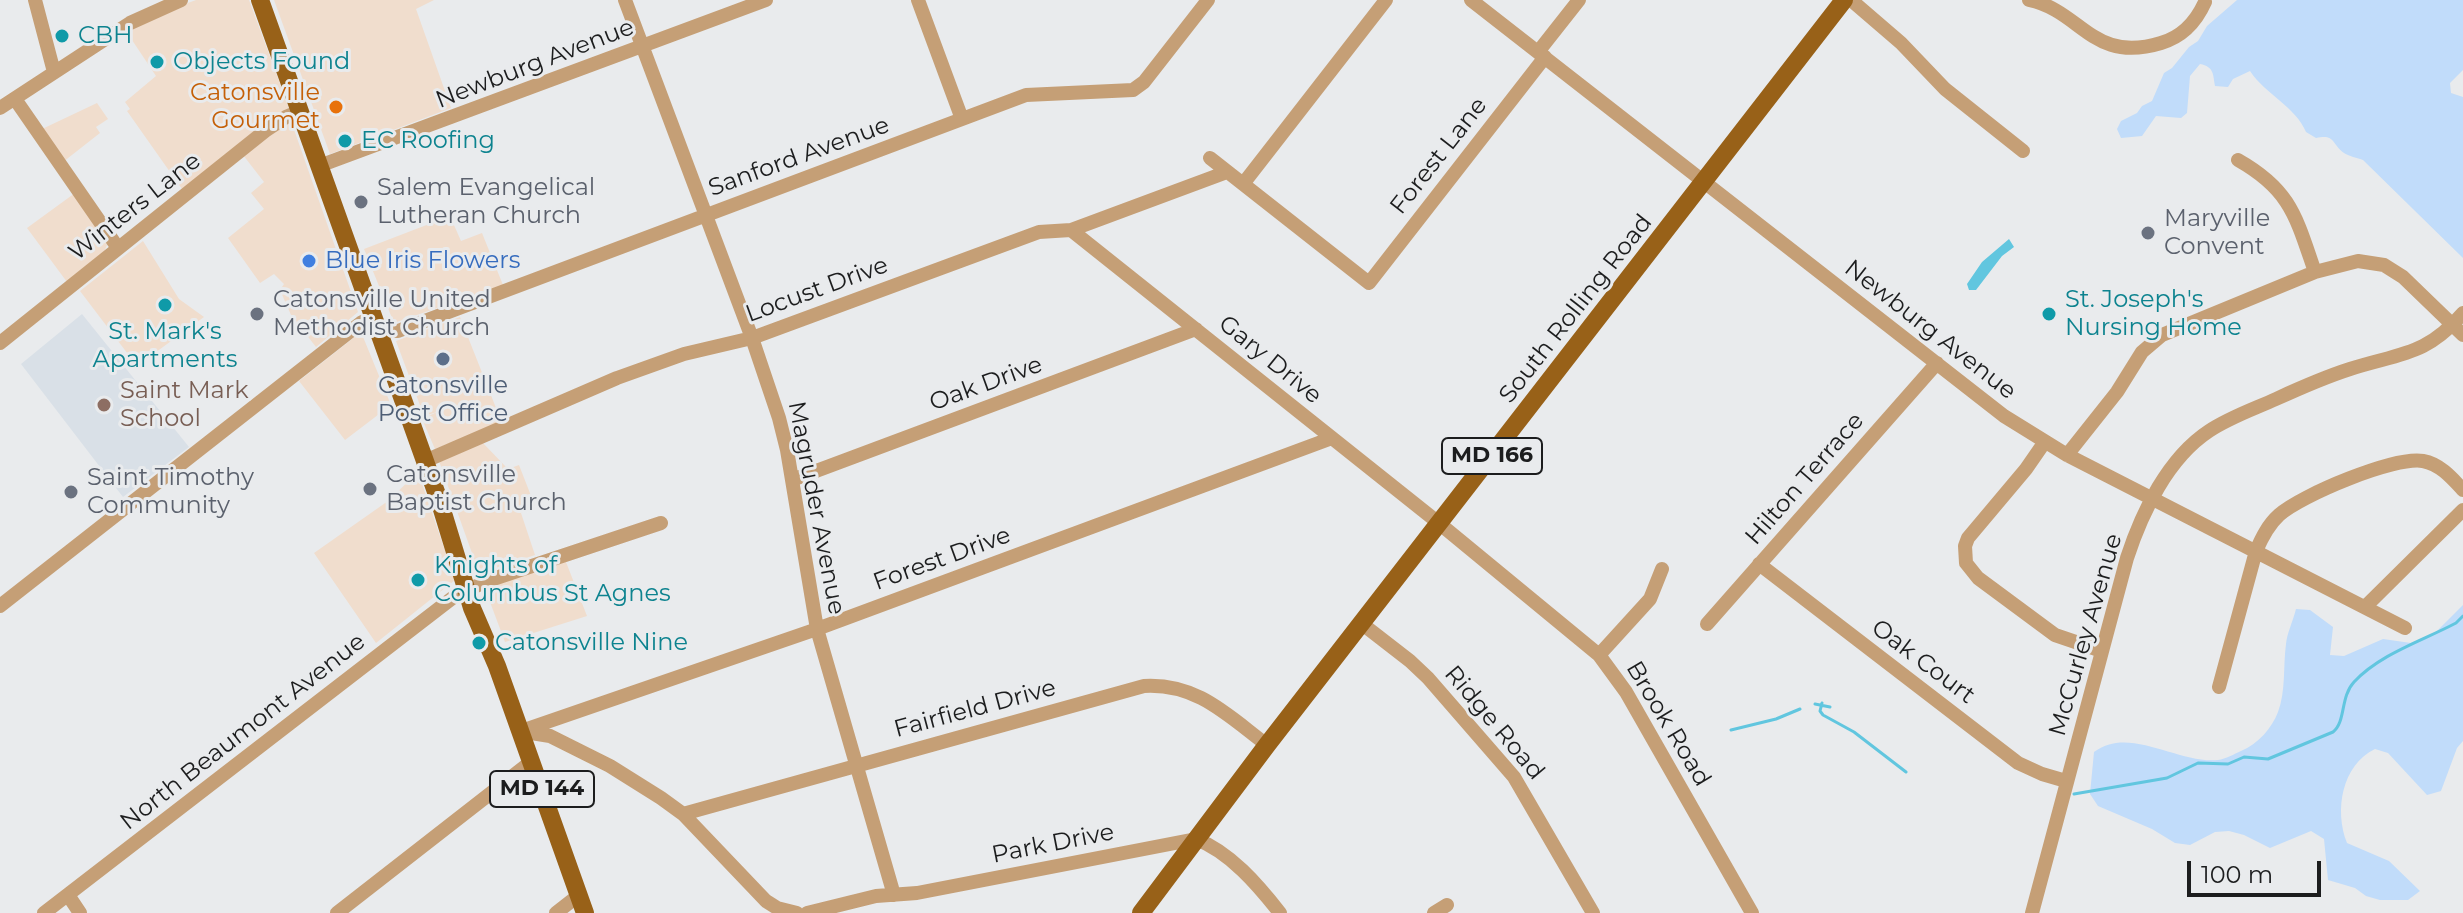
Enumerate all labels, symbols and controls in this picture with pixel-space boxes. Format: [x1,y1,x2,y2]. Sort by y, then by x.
street label: Newburg Avenue [432,13,638,115]
place label: CBH [78,22,133,50]
marker: CBH [53,27,71,45]
place label: Objects Found [173,48,350,76]
marker: Objects Found [148,53,166,71]
place label: Catonsville Gourmet [190,79,320,135]
street label: Forest Lane [1384,92,1494,220]
marker: Catonsville Gourmet [327,98,345,116]
street label: Sanford Avenue [705,111,893,203]
place label: EC Roofing [361,127,495,155]
marker: EC Roofing [336,132,354,150]
street label: Winters Lane [63,147,207,267]
place label: Salem Evangelical Lutheran Church [377,174,595,230]
marker: Salem Evangelical Lutheran Church [352,193,370,211]
place label: Maryville Convent [2164,205,2270,261]
street label: South Rolling Road [1493,209,1659,409]
marker: Maryville Convent [2139,224,2157,242]
place label: Blue Iris Flowers [325,247,520,275]
street label: Locust Drive [742,251,892,329]
marker: Blue Iris Flowers [300,252,318,270]
street label: Newburg Avenue [1838,254,2022,406]
place label: Catonsville United Methodist Church [273,286,491,342]
place label: St. Joseph's Nursing Home [2065,286,2242,342]
marker: St. Mark's Apartments [156,296,174,314]
marker: Catonsville United Methodist Church [248,305,266,323]
marker: St. Joseph's Nursing Home [2040,305,2058,323]
street label: Gary Drive [1213,310,1327,410]
place label: St. Mark's Apartments [93,318,237,374]
marker: Catonsville Post Office [434,350,452,368]
street label: Oak Drive [926,350,1046,418]
place label: Catonsville Post Office [378,372,508,428]
place label: Saint Mark School [120,377,249,433]
marker: Saint Mark School [95,396,113,414]
street label: Magruder Avenue [781,399,851,617]
street label: Hilton Terrace [1740,407,1870,551]
road number: MD 166 [1442,438,1542,474]
place label: Catonsville Baptist Church [386,461,567,517]
place label: Saint Timothy Community [87,464,254,520]
marker: Catonsville Baptist Church [361,480,379,498]
marker: Saint Timothy Community [62,483,80,501]
street label: Forest Drive [869,521,1015,597]
street label: McCurley Avenue [2043,530,2129,740]
place label: Knights of Columbus St Agnes [434,552,671,608]
marker: Knights of Columbus St Agnes [409,571,427,589]
street label: Oak Court [1865,614,1981,710]
street label: North Beaumont Avenue [115,627,371,837]
place label: Catonsville Nine [495,629,688,657]
marker: Catonsville Nine [470,634,488,652]
street label: Brook Road [1619,656,1717,792]
street label: Ridge Road [1438,660,1550,786]
street label: Fairfield Drive [891,674,1059,744]
road number: MD 144 [490,771,594,807]
street label: Park Drive [989,818,1117,870]
scale bar [2191,845,2325,895]
text: 100 m [2201,860,2273,889]

